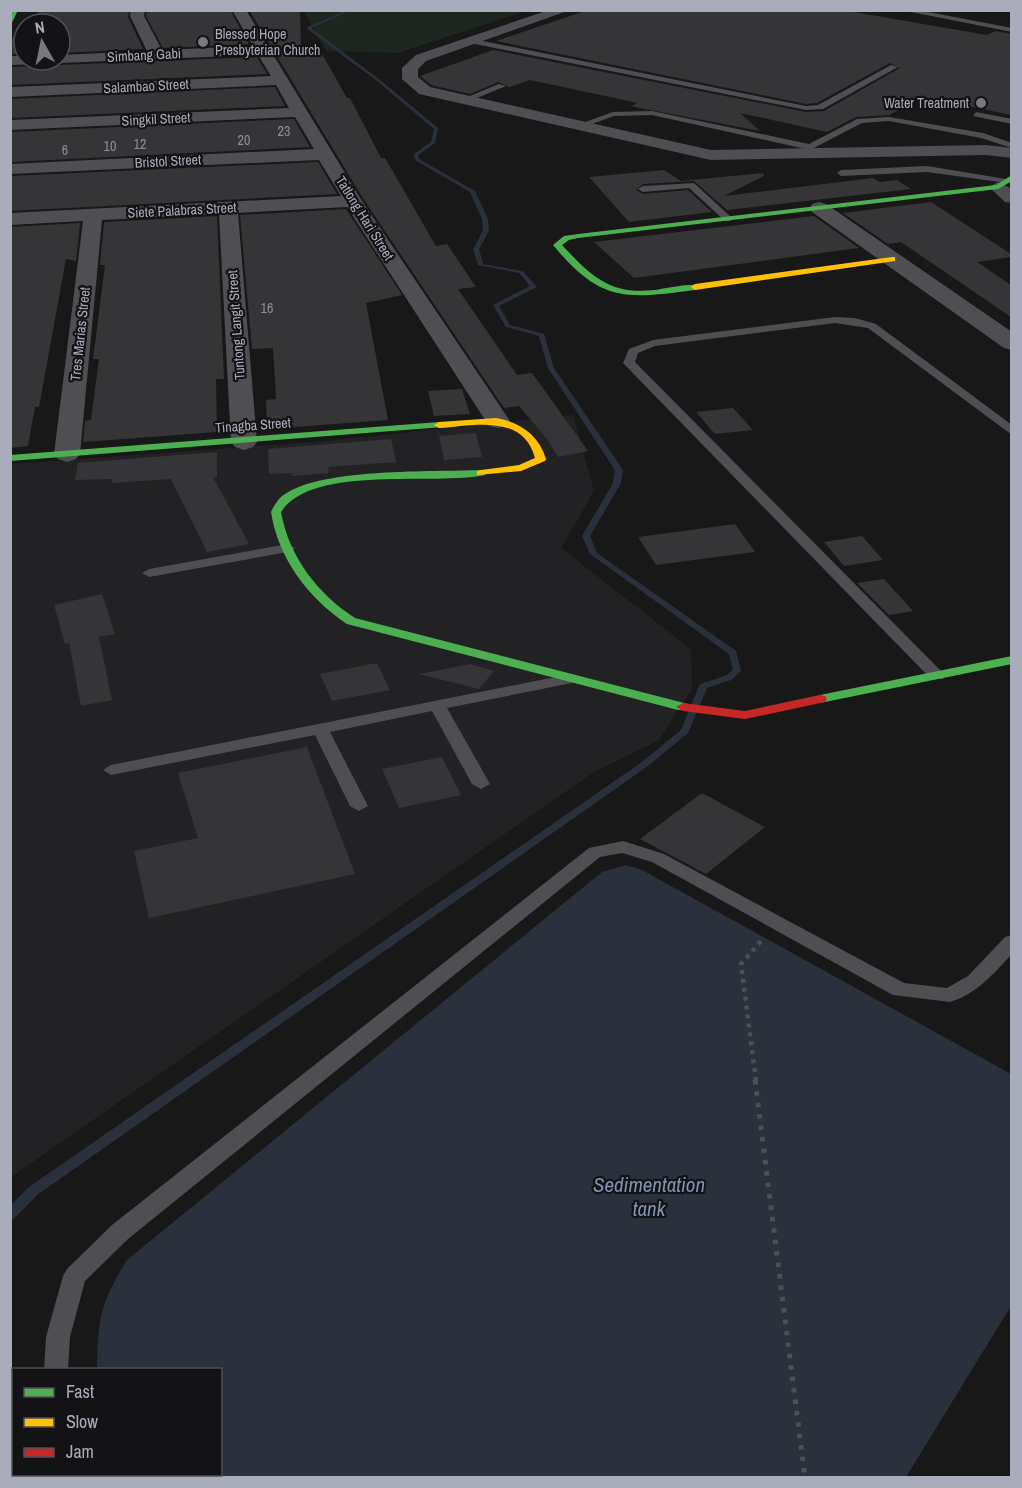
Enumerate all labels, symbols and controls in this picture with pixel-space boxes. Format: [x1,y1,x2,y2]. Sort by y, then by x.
north arrow [12,12,72,72]
text: N [33,16,46,39]
place label: Blessed Hope Presbyterian Church [215,25,320,59]
marker: Blessed Hope Presbyterian Church [196,35,210,49]
street label: Simbang Gabi [107,44,181,66]
street label: Salambao Street [103,75,189,97]
place label: Water Treatment [884,94,969,112]
marker: Water Treatment [974,96,988,110]
street label: Singkil Street [121,108,191,130]
house number: 23 [278,122,290,140]
house number: 20 [238,131,250,149]
house number: 12 [134,135,146,153]
house number: 10 [104,137,116,155]
house number: 6 [62,141,68,159]
street label: Bristol Street [134,150,202,172]
street label: Tatlong Hari Street [332,173,398,263]
street label: Siete Palabras Street [127,198,237,222]
street label: Tuntong Langit Street [223,269,249,381]
street label: Tres Marias Street [66,286,94,382]
house number: 16 [261,299,273,317]
street label: Tinagba Street [215,413,291,437]
water label: Sedimentation tank [593,1170,705,1223]
legend [12,1368,222,1476]
text: Fast [66,1379,94,1404]
text: Slow [66,1409,98,1434]
text: Jam [66,1439,94,1464]

